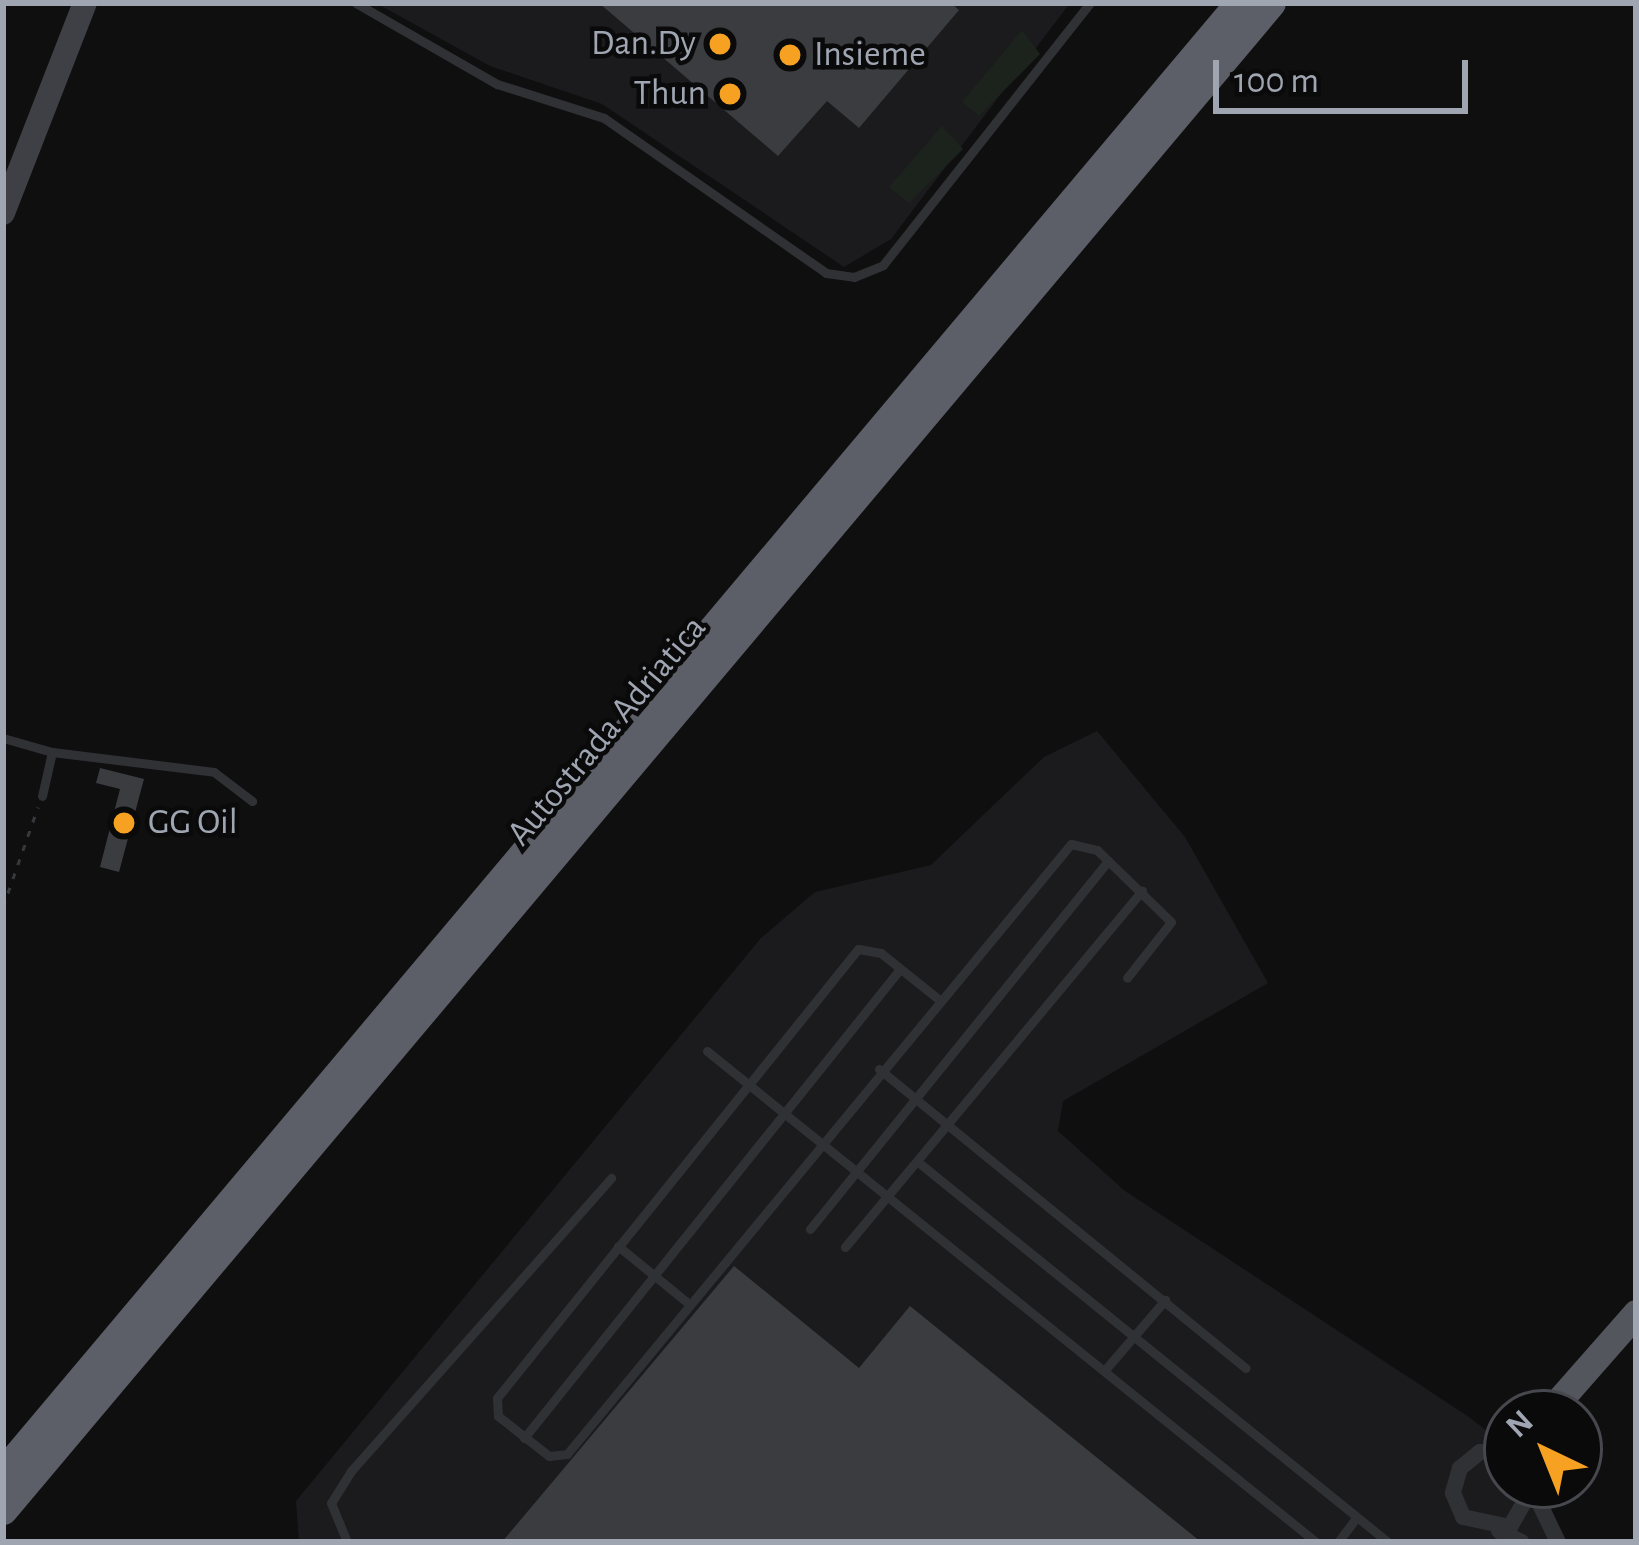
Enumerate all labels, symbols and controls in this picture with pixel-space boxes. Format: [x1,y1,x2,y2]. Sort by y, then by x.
place label: Dan.Dy [591,22,696,66]
marker: Dan.Dy [707,31,733,57]
place label: Insieme [814,33,926,77]
scale bar [1219,36,1474,110]
marker: Insieme [777,42,803,68]
text: 100 m [1234,63,1319,99]
place label: Thun [633,72,706,116]
marker: Thun [717,81,743,107]
street label: Autostrada Adriatica [498,607,716,855]
place label: GG Oil [148,801,238,845]
marker: GG Oil [111,810,137,836]
north arrow [1483,1389,1603,1509]
text: N [1501,1405,1540,1444]

